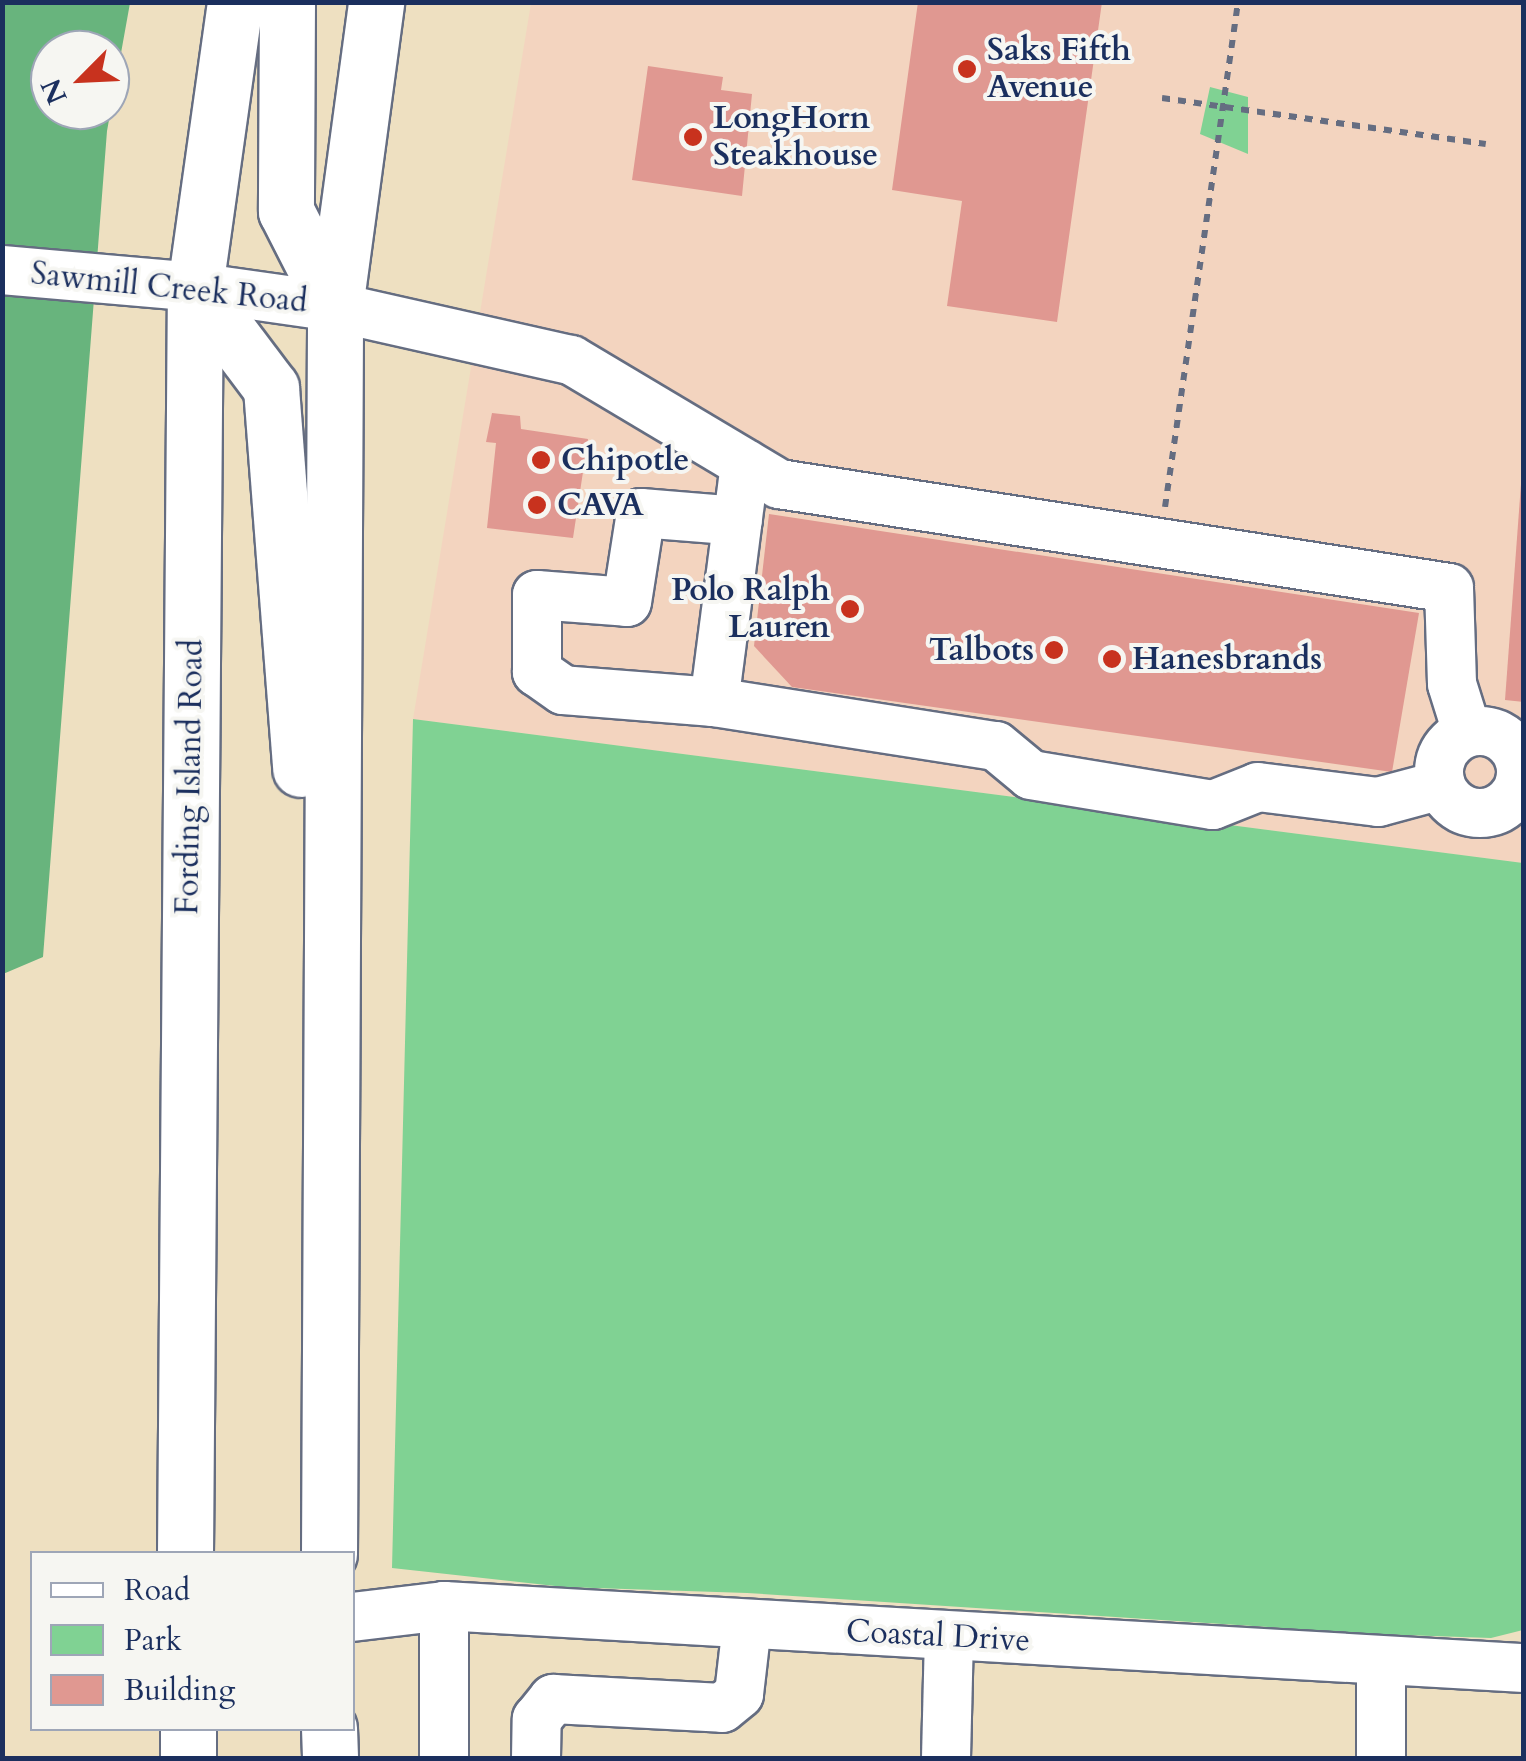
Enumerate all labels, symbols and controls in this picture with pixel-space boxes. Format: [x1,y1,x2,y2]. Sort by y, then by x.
north arrow [30,30,130,130]
place label: Saks Fifth Avenue [987,32,1131,107]
marker: Saks Fifth Avenue [956,58,978,80]
text: N [32,73,77,110]
place label: LongHorn Steakhouse [713,100,878,175]
marker: LongHorn Steakhouse [682,126,704,148]
street label: Sawmill Creek Road [29,254,309,322]
place label: Chipotle [561,441,689,479]
marker: Chipotle [530,449,552,471]
place label: CAVA [557,486,644,524]
marker: CAVA [526,494,548,516]
place label: Polo Ralph Lauren [671,572,830,647]
marker: Polo Ralph Lauren [839,598,861,620]
place label: Talbots [929,631,1034,669]
street label: Fording Island Road [168,639,212,915]
marker: Talbots [1043,639,1065,661]
place label: Hanesbrands [1132,640,1322,678]
marker: Hanesbrands [1101,648,1123,670]
legend [30,1551,355,1731]
text: Road [124,1570,190,1611]
street label: Coastal Drive [845,1612,1031,1660]
text: Park [124,1620,182,1661]
text: Building [124,1670,235,1711]

